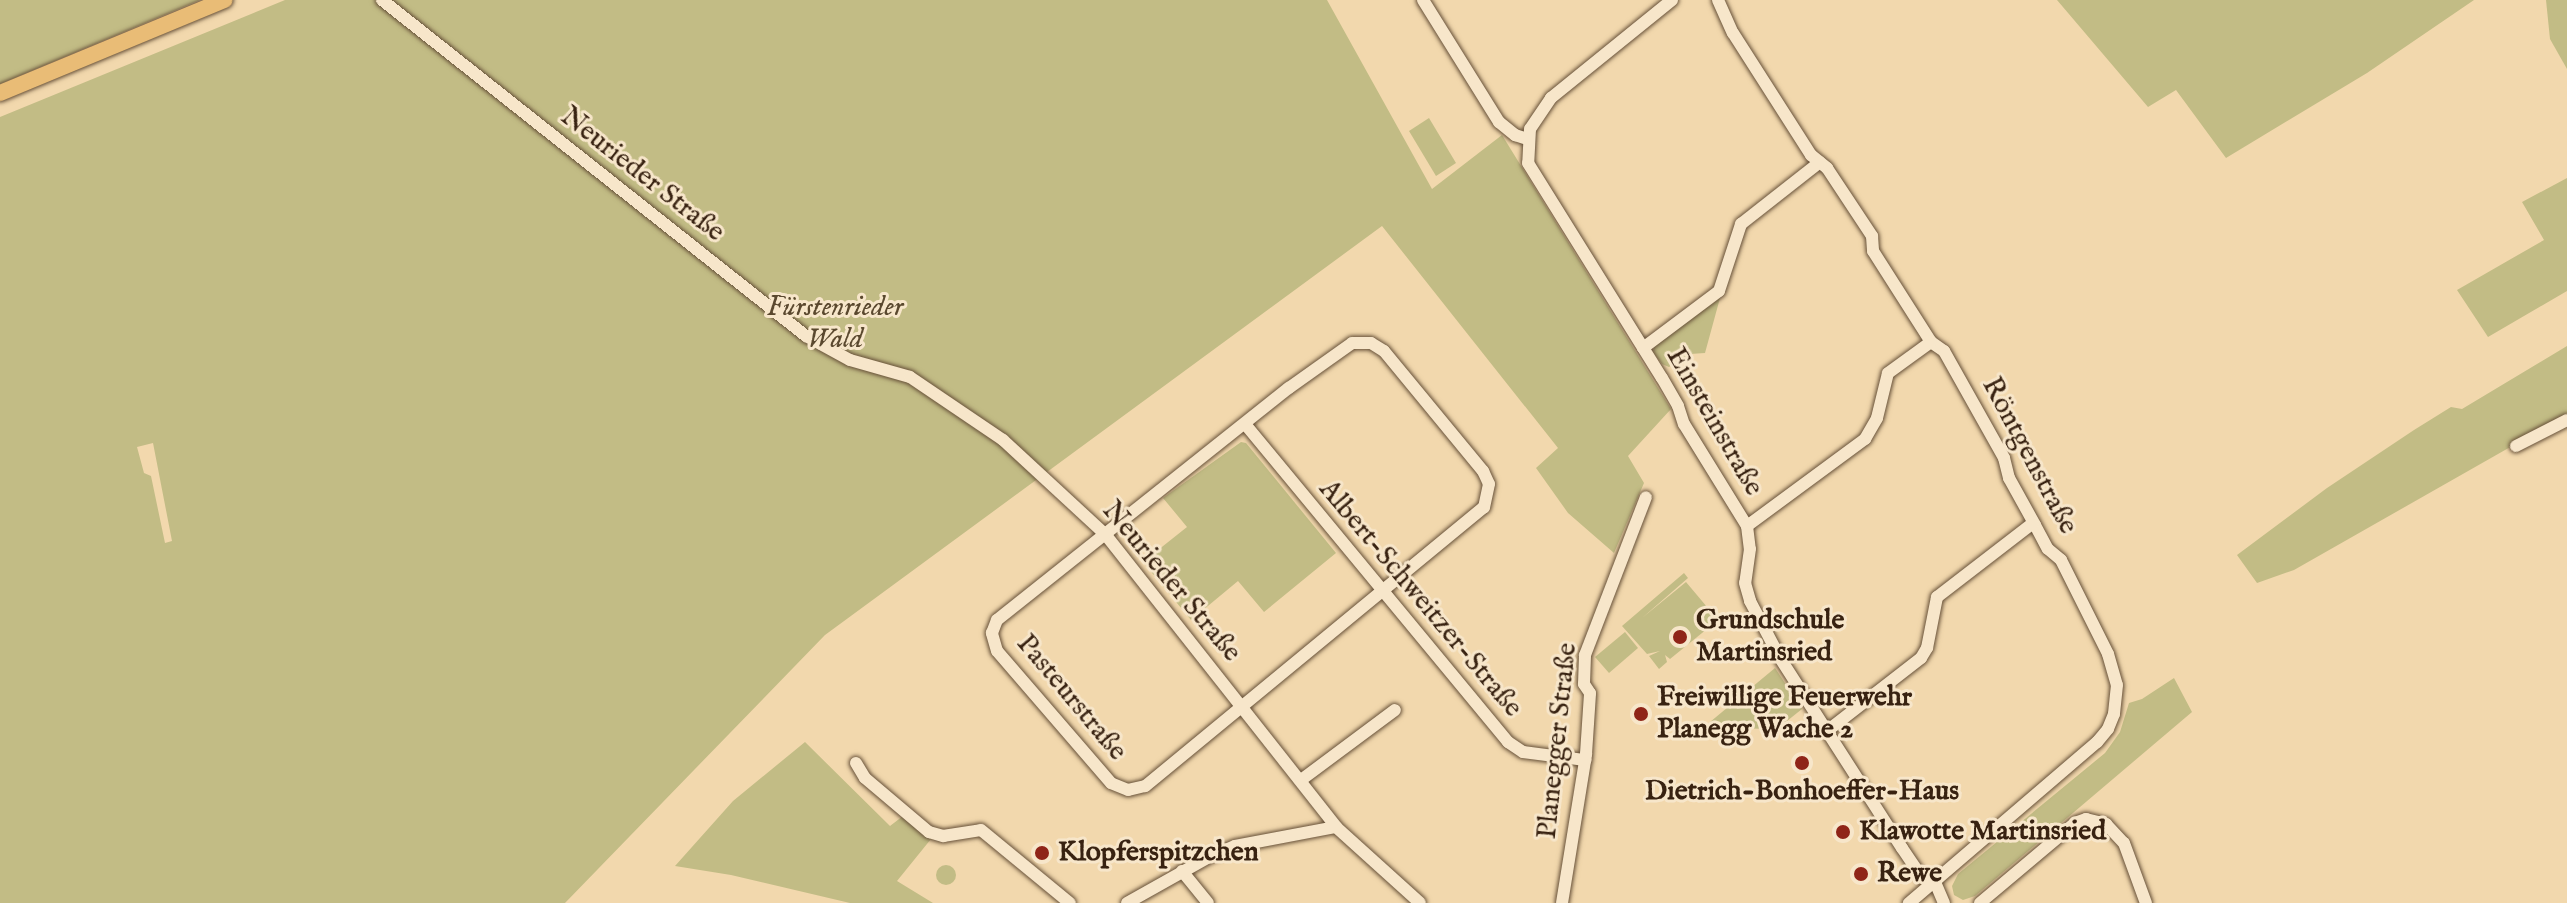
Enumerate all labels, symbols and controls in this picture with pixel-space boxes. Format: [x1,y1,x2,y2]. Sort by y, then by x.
street label: Neurieder Straße [553,100,731,250]
park label: Fürstenrieder Wald [767,291,903,357]
street label: Einsteinstraße [1658,342,1770,502]
street label: Röntgenstraße [1974,372,2084,540]
street label: Albert-Schweitzer-Straße [1311,474,1529,724]
street label: Neurieder Straße [1094,495,1248,669]
place label: Grundschule Martinsried [1696,604,1844,670]
street label: Pasteurstraße [1009,628,1133,768]
marker: Grundschule Martinsried [1671,628,1689,646]
street label: Planegger Straße [1531,641,1585,841]
place label: Freiwillige Feuerwehr Planegg Wache 2 [1657,681,1912,747]
marker: Freiwillige Feuerwehr Planegg Wache 2 [1632,705,1650,723]
marker: Dietrich-Bonhoeffer-Haus [1793,754,1811,772]
place label: Dietrich-Bonhoeffer-Haus [1645,775,1959,809]
place label: Klawotte Martinsried [1859,815,2106,849]
marker: Klawotte Martinsried [1834,823,1852,841]
place label: Klopferspitzchen [1058,836,1259,870]
marker: Klopferspitzchen [1033,844,1051,862]
place label: Rewe [1877,857,1942,891]
marker: Rewe [1852,865,1870,883]

